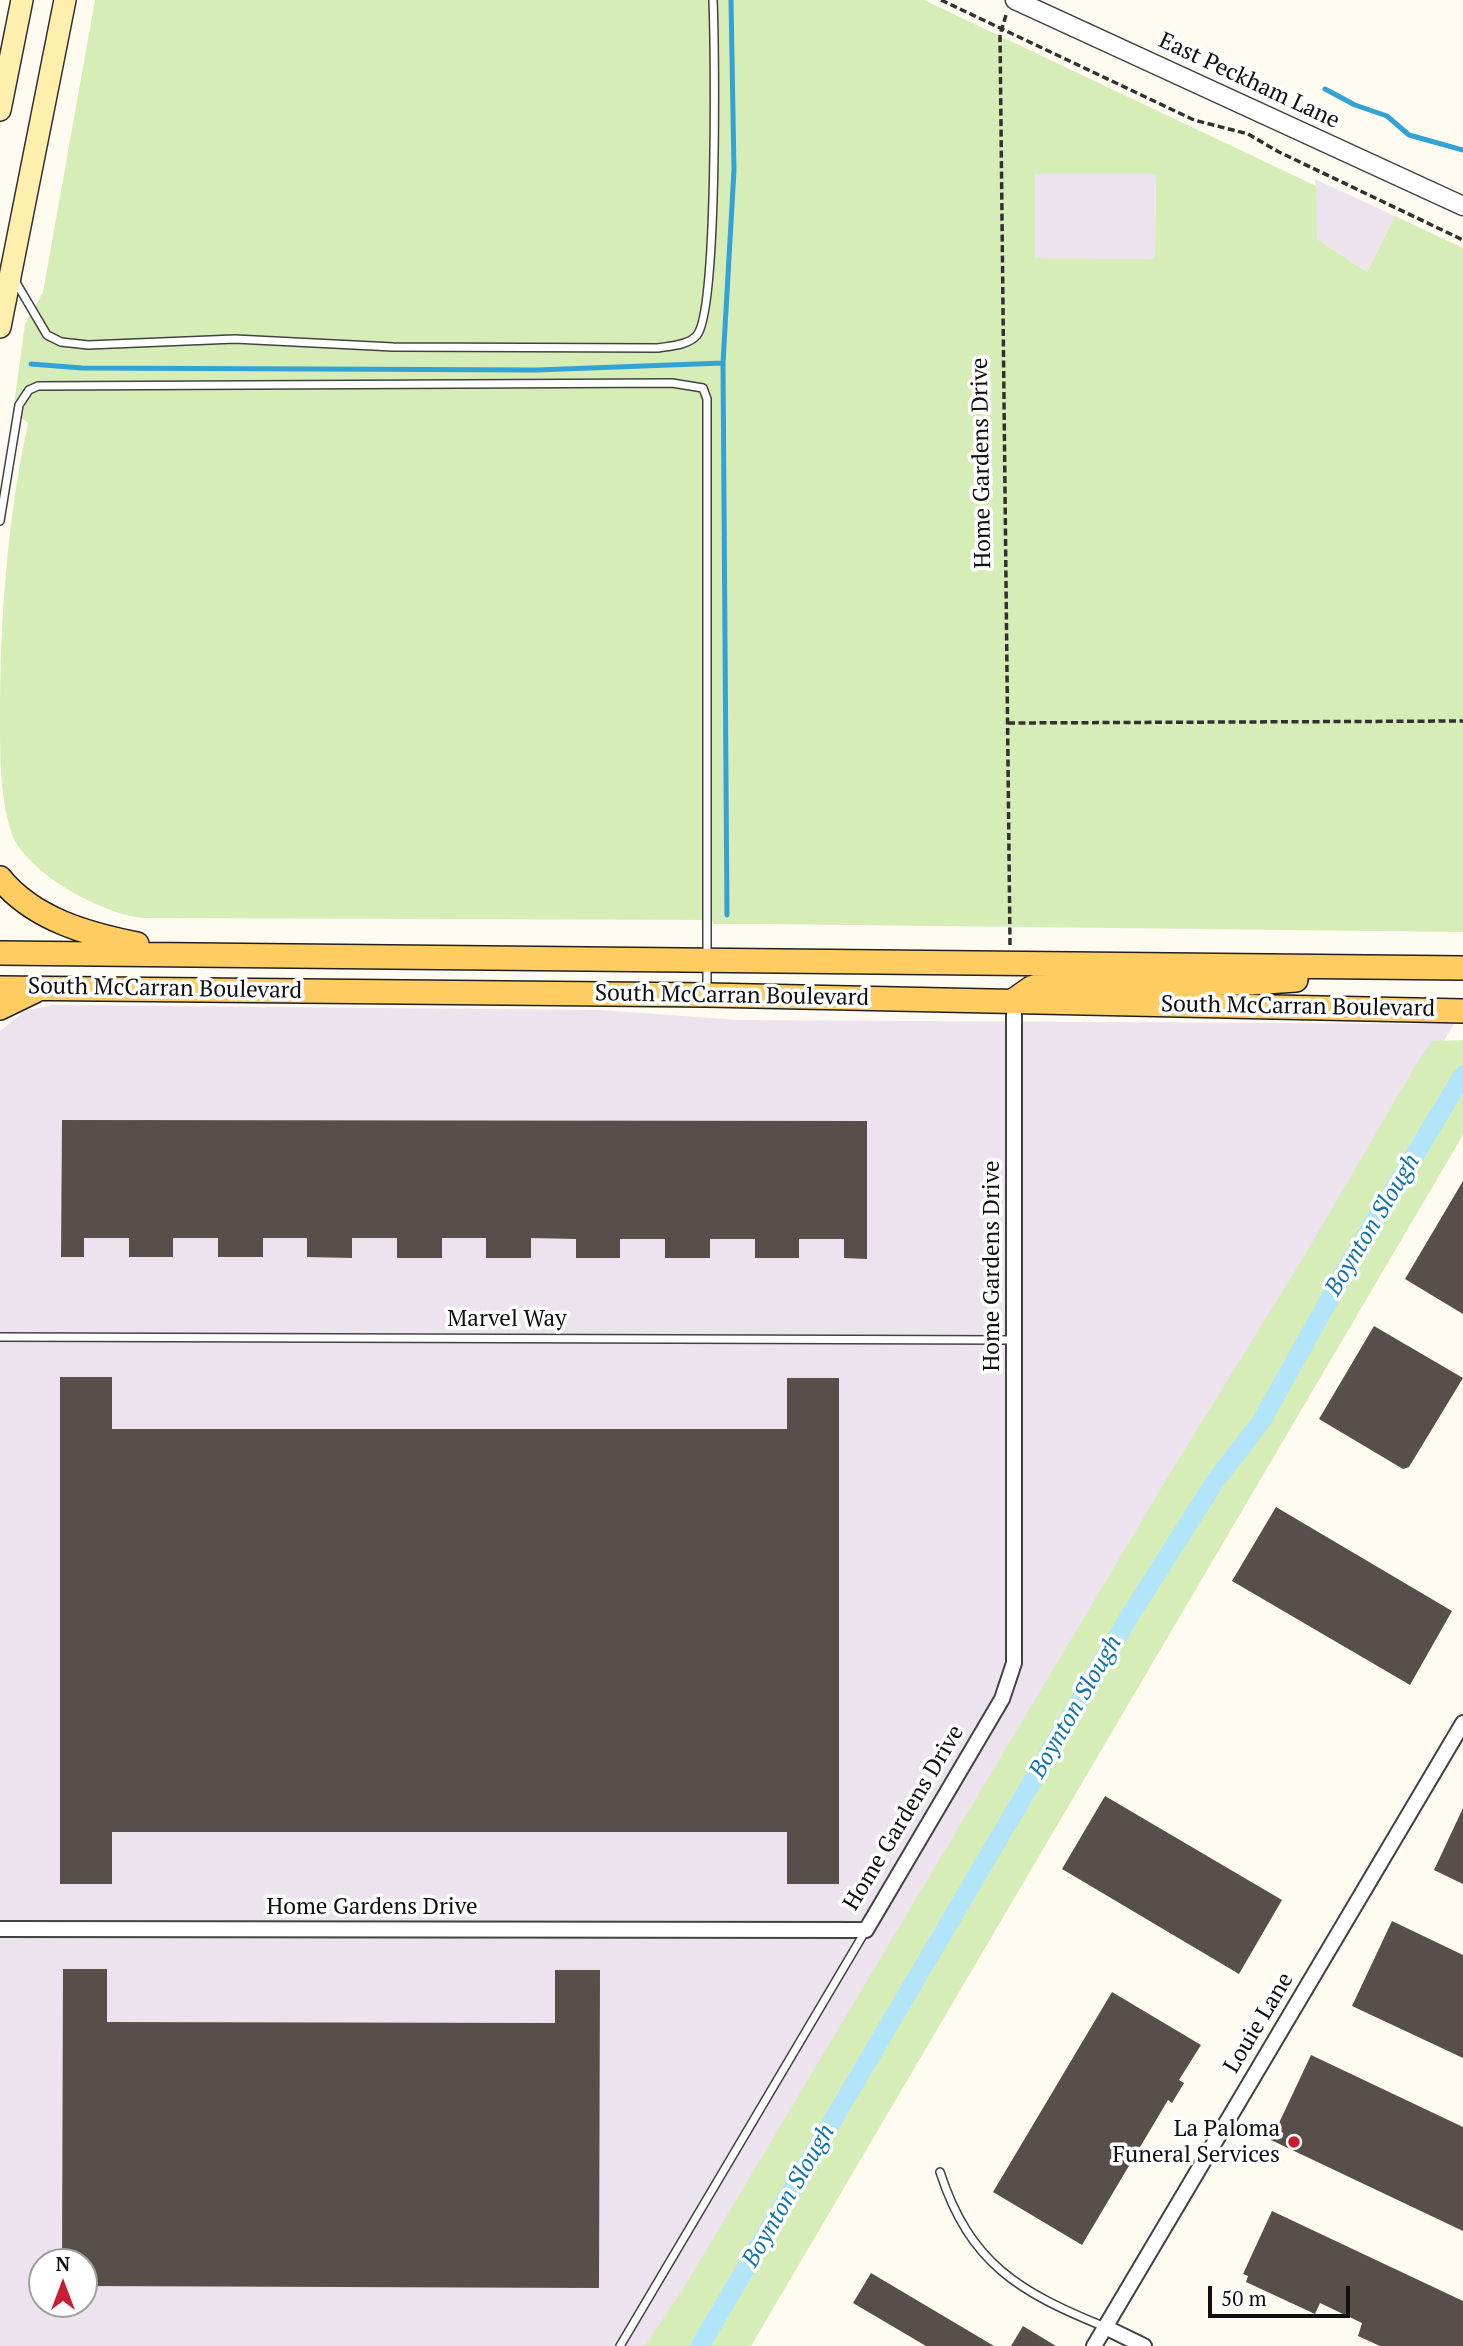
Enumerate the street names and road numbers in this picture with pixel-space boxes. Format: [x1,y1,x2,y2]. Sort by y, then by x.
street label: East Peckham Lane [1154,27,1344,135]
street label: Home Gardens Drive [966,357,998,569]
street label: South McCarran Boulevard [28,973,302,1005]
street label: South McCarran Boulevard [595,980,869,1012]
street label: South McCarran Boulevard [1161,991,1435,1023]
street label: Home Gardens Drive [978,1160,1006,1372]
street label: Marvel Way [447,1305,567,1333]
street label: Home Gardens Drive [838,1720,970,1916]
street label: Home Gardens Drive [266,1893,478,1921]
street label: Louie Lane [1218,1968,1300,2078]

